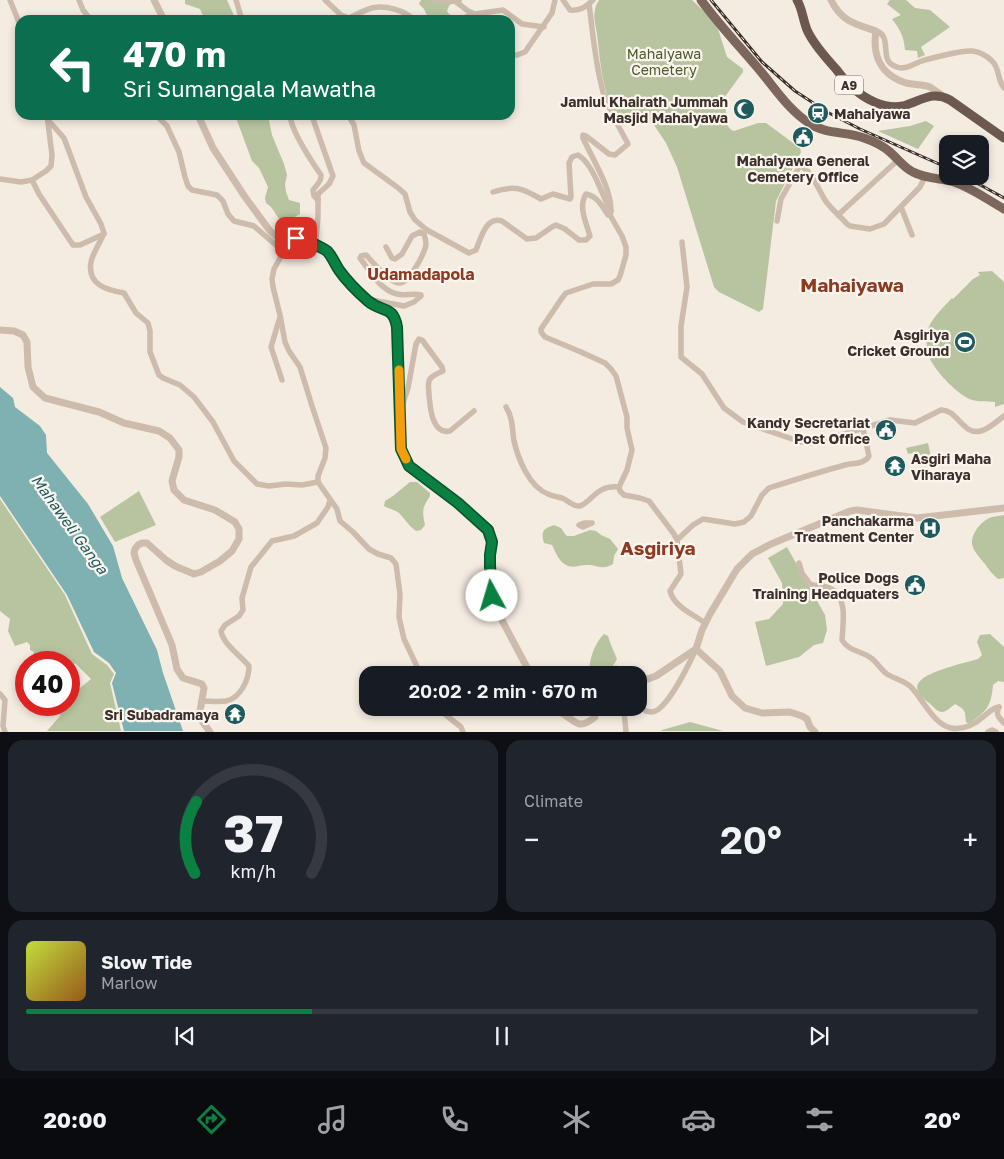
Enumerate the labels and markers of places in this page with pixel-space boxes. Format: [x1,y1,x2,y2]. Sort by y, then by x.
place label: Jamiul Khairath Jummah Masjid Mahaiyawa [560,93,728,126]
mosque icon: Jamiul Khairath Jummah Masjid Mahaiyawa [732,97,756,121]
station icon: Mahaiyawa [806,101,830,125]
place label: Mahaiyawa [834,105,910,122]
public building icon: Mahaiyawa General Cemetery Office [791,125,815,149]
place label: Mahaiyawa General Cemetery Office [736,152,870,185]
pin [275,217,317,259]
place label: Asgiriya Cricket Ground [847,326,949,359]
sports icon: Asgiriya Cricket Ground [953,330,977,354]
place label: Kandy Secretariat Post Office [747,414,870,447]
public building icon: Kandy Secretariat Post Office [874,418,898,442]
place label: Asgiri Maha Viharaya [911,450,991,483]
temple icon: Asgiri Maha Viharaya [883,454,907,478]
place label: Panchakarma Treatment Center [794,512,915,545]
hospital icon: Panchakarma Treatment Center [918,516,942,540]
place label: Police Dogs Training Headquaters [753,569,899,602]
public building icon: Police Dogs Training Headquaters [903,573,927,597]
temple icon: Sri Subadramaya [223,702,247,726]
place label: Sri Subadramaya [104,706,219,723]

